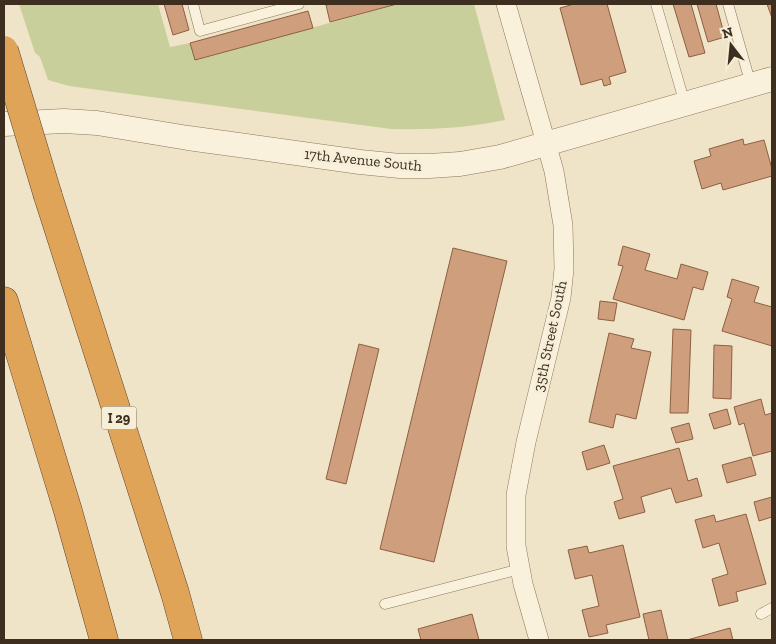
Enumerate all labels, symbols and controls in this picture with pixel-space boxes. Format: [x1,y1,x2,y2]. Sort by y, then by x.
north arrow [706,20,756,70]
text: N [720,23,735,43]
street label: 17th Avenue South [303,145,423,175]
street label: 35th Street South [529,278,571,393]
road number: I 29 [102,406,136,429]

